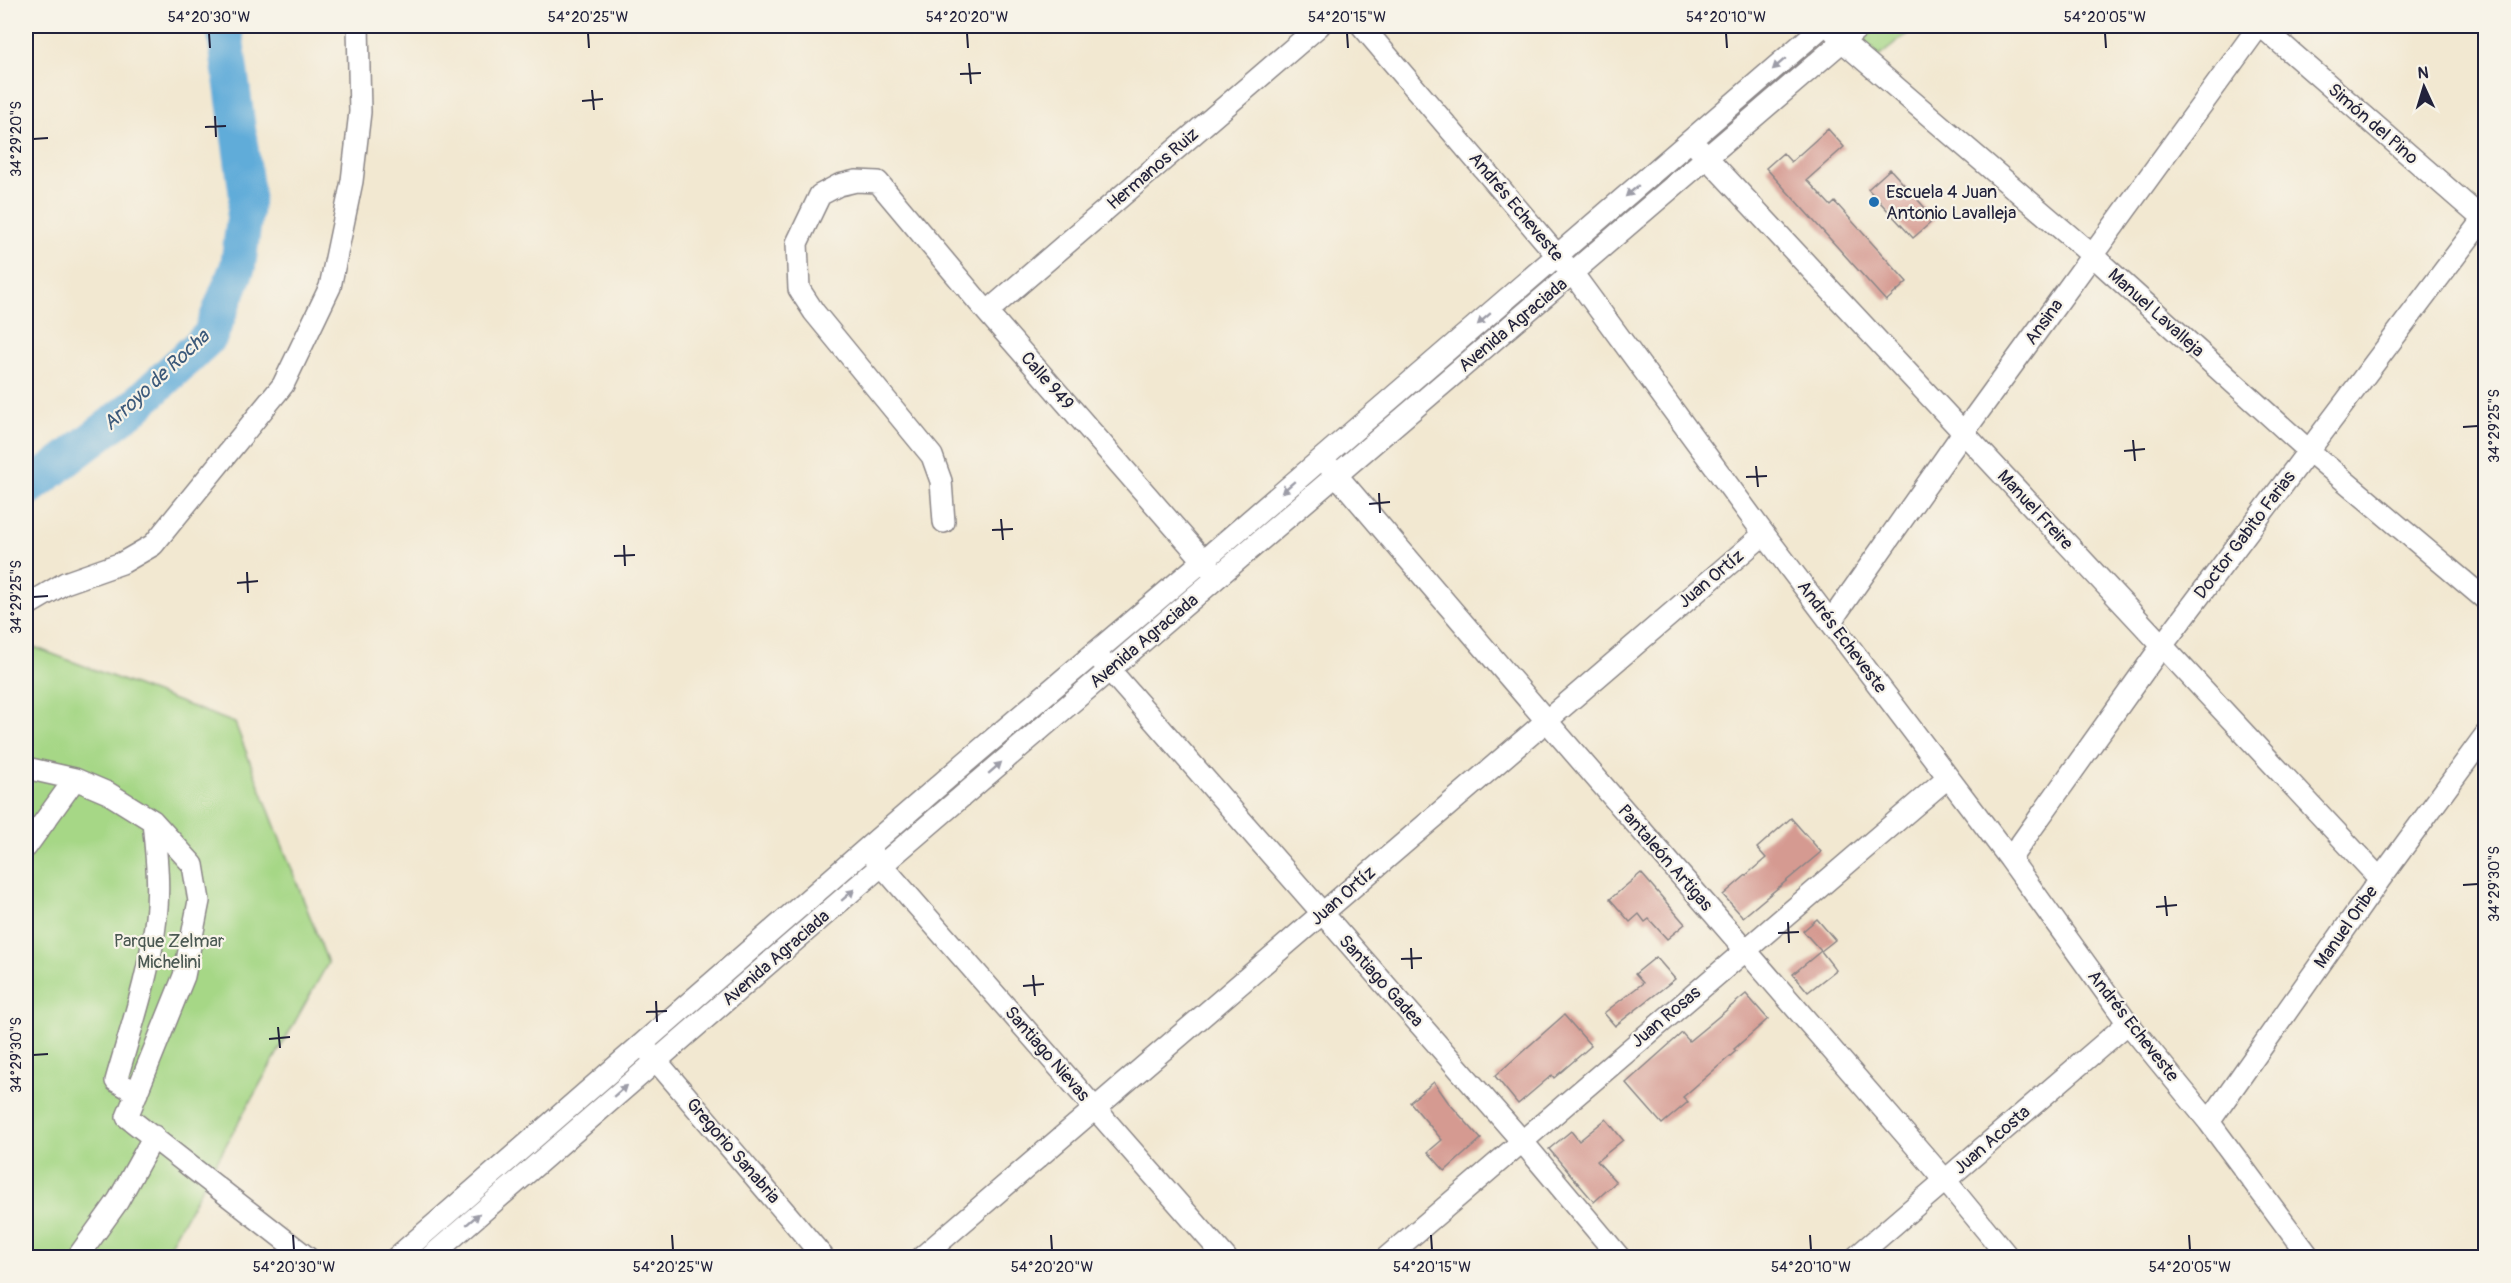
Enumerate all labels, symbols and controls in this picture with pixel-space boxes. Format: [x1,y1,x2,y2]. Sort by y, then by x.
text: 54°20'30"W [168,8,250,27]
text: 54°20'25"W [548,8,628,27]
text: 54°20'20"W [926,8,1008,27]
text: 54°20'15"W [1308,8,1386,27]
text: 54°20'10"W [1686,8,1766,27]
text: 54°20'05"W [2064,8,2146,27]
one-way arrow [1772,57,1787,70]
north arrow [2394,57,2454,117]
text: N [2417,63,2429,83]
street label: Simón del Pino [2323,78,2423,170]
text: 34°29'20"S [7,101,26,177]
street label: Hermanos Ruiz [1102,123,1204,215]
street label: Andrés Echeveste [1464,148,1568,266]
place label: Escuela 4 Juan Antonio Lavalleja [1886,181,2016,225]
one-way arrow [1624,185,1640,198]
marker: Escuela 4 Juan Antonio Lavalleja [1867,195,1881,209]
street label: Manuel Lavalleja [2103,264,2209,362]
street label: Avenida Agraciada [1454,273,1572,377]
street label: Ansina [2020,295,2068,349]
one-way arrow [1477,312,1492,325]
water label: Arroyo de Rocha [98,323,216,436]
street label: Calle 949 [1015,347,1079,415]
text: 34°29'25"S [2485,389,2504,463]
street label: Manuel Freire [1992,465,2078,555]
street label: Doctor Gabito Farias [2189,466,2301,604]
one-way arrow [1281,480,1296,493]
street label: Juan Ortíz [1673,545,1749,613]
text: 34°29'25"S [7,560,26,634]
street label: Andrés Echeveste [1792,576,1892,698]
street label: Avenida Agraciada [1085,589,1203,693]
one-way arrow [987,762,1002,775]
street label: Pantaleón Artigas [1612,800,1718,916]
text: 34°29'30"S [2485,846,2504,922]
street label: Juan Ortíz [1306,861,1380,931]
street label: Manuel Oribe [2309,881,2383,973]
one-way arrow [840,889,855,902]
street label: Avenida Agraciada [717,905,835,1011]
park label: Parque Zelmar Michelini [114,930,225,974]
street label: Santiago Gadea [1334,930,1428,1032]
street label: Andrés Echeveste [2082,965,2184,1087]
street label: Juan Rosas [1626,981,1706,1053]
street label: Santiago Nievas [999,1002,1095,1106]
text: 34°29'30"S [7,1017,26,1093]
one-way arrow [612,1085,627,1098]
street label: Gregorio Sanabria [681,1093,785,1209]
street label: Juan Acosta [1949,1101,2035,1179]
one-way arrow [466,1212,481,1226]
text: 54°20'30"W [253,1258,335,1277]
text: 54°20'25"W [633,1258,713,1277]
text: 54°20'20"W [1011,1258,1093,1277]
text: 54°20'15"W [1393,1258,1471,1277]
text: 54°20'10"W [1771,1258,1851,1277]
text: 54°20'05"W [2149,1258,2231,1277]

